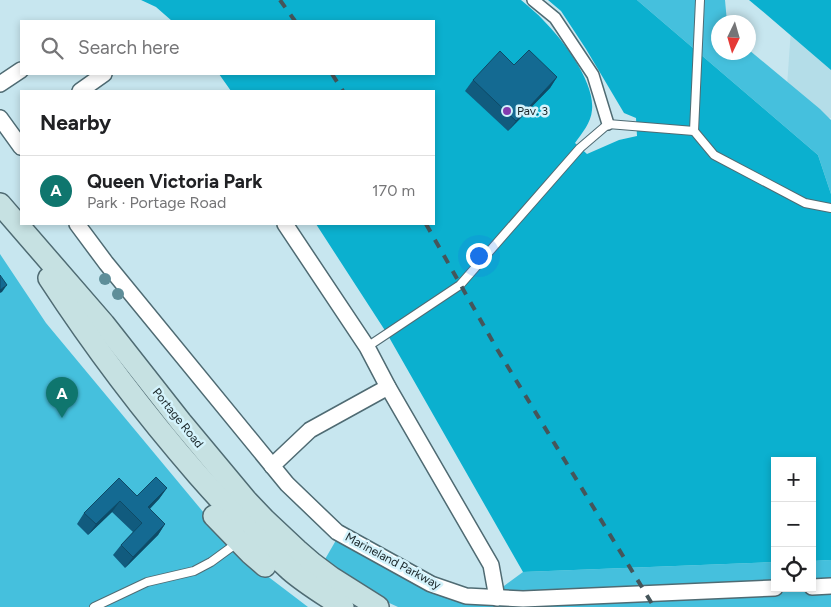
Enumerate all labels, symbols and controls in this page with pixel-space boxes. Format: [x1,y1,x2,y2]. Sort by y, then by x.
north arrow [711,15,756,60]
search box [20,20,435,75]
icon: search [38,34,66,62]
text: Search here [78,36,180,59]
place label: Pav. 3 [517,104,548,118]
marker: Pav. 3 [501,105,513,117]
text: Nearby [40,110,111,135]
text: Queen Victoria Park [87,170,262,193]
text: A [50,181,62,200]
text: 170 m [372,181,415,200]
text: Park · Portage Road [87,193,226,212]
your location [466,243,492,269]
pin: A [46,377,78,418]
street label: Portage Road [150,385,206,451]
map controls [771,457,816,592]
button: + [771,457,816,502]
button: − [771,502,816,547]
street label: Marineland Parkway [343,530,444,592]
button: locate [771,547,816,592]

